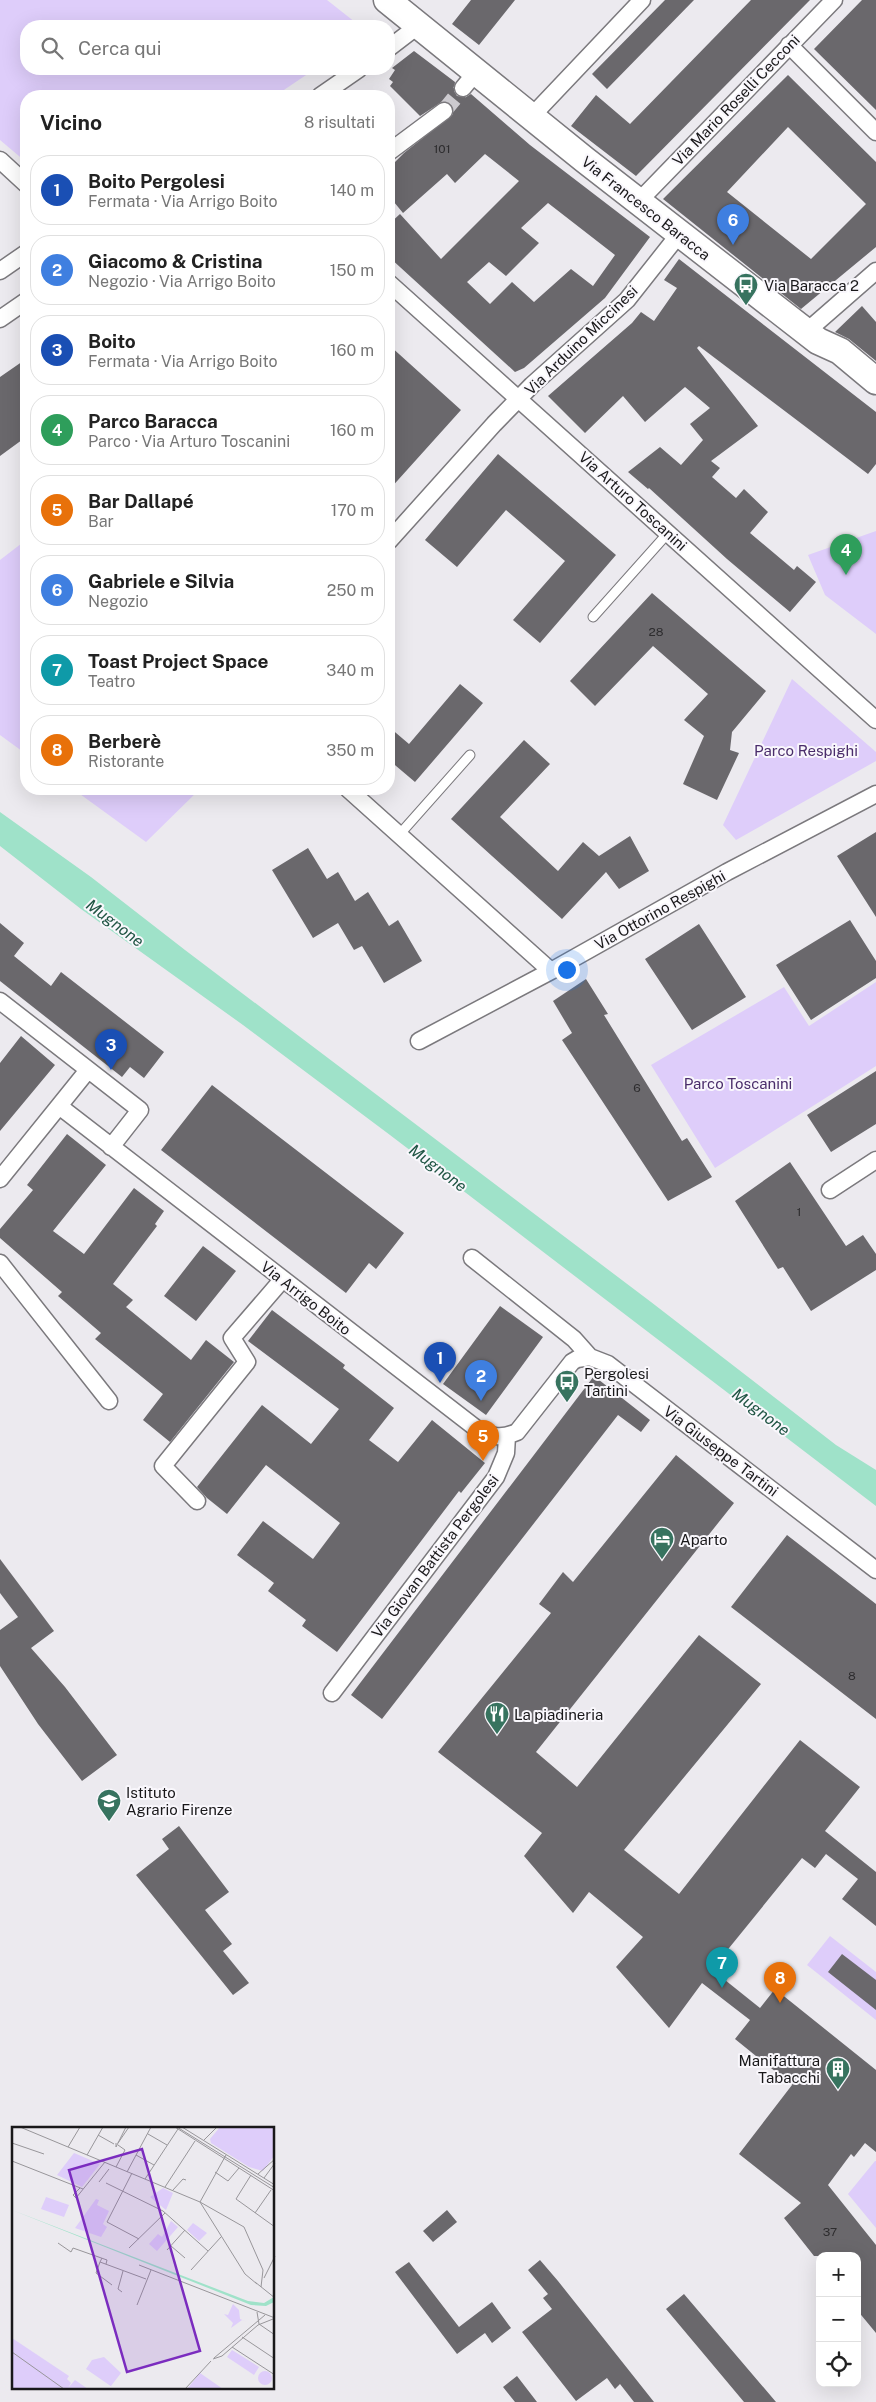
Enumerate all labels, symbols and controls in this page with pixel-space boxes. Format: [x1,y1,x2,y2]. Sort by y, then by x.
search box [20,20,395,75]
street label: Via Mario Roselli Cecconi [669,31,803,169]
icon: search [38,34,66,62]
text: Cerca qui [78,37,161,59]
text: Vicino [40,110,102,135]
text: 8 risultati [304,113,375,132]
house number: 101 [433,142,451,156]
street label: Via Francesco Baracca [578,153,714,263]
text: Boito Pergolesi [88,170,225,192]
text: 1 [54,181,60,200]
text: 140 m [330,181,374,200]
text: Fermata · Via Arrigo Boito [88,192,278,211]
pin: 6 [717,204,749,245]
text: Giacomo & Cristina [88,250,262,272]
text: 2 [52,261,62,280]
text: 150 m [330,261,374,280]
text: Negozio · Via Arrigo Boito [88,272,276,291]
bus stop icon: Via Baracca 2 [733,272,759,306]
place label: Via Baracca 2 [764,277,859,294]
street label: Via Arduino Miccinesi [521,282,641,398]
text: Boito [88,330,136,352]
text: 3 [52,341,62,360]
text: 160 m [330,341,374,360]
text: Fermata · Via Arrigo Boito [88,352,278,371]
text: Parco Baracca [88,410,218,432]
text: 4 [52,421,62,440]
text: 160 m [330,421,374,440]
text: Parco · Via Arturo Toscanini [88,432,290,451]
street label: Via Arturo Toscanini [575,448,691,554]
text: Bar Dallapé [88,490,194,512]
text: 5 [52,501,62,520]
text: 170 m [331,501,374,520]
text: Bar [88,512,114,531]
pin: 4 [830,534,862,575]
text: Gabriele e Silvia [88,570,234,592]
text: 6 [52,581,62,600]
text: 250 m [327,581,374,600]
text: Negozio [88,592,148,611]
house number: 28 [649,625,664,639]
text: Toast Project Space [88,650,269,672]
text: 7 [52,661,62,680]
text: 340 m [326,661,374,680]
text: Teatro [88,672,135,691]
text: Berberè [88,730,161,752]
text: 8 [52,741,62,760]
text: 350 m [326,741,374,760]
park label: Parco Respighi [754,742,858,759]
text: Ristorante [88,752,164,771]
street label: Via Ottorino Respighi [592,867,728,953]
water label: Mugnone [82,895,148,951]
your location [554,957,580,983]
pin: 3 [95,1029,127,1070]
park label: Parco Toscanini [684,1075,792,1092]
house number: 6 [633,1081,641,1095]
water label: Mugnone [405,1140,471,1196]
house number: 1 [797,1205,801,1219]
street label: Via Arrigo Boito [258,1258,354,1338]
pin: 1 [424,1342,456,1383]
pin: 2 [465,1360,497,1401]
place label: Pergolesi Tartini [584,1365,649,1399]
bus stop icon: Pergolesi Tartini [554,1369,580,1403]
water label: Mugnone [728,1384,794,1440]
street label: Via Giuseppe Tartini [660,1402,782,1500]
pin: 5 [467,1420,499,1461]
street label: Via Giovan Battista Pergolesi [368,1471,502,1641]
hotel icon: Aparto [649,1526,675,1560]
place label: Aparto [680,1531,728,1548]
house number: 8 [848,1669,856,1683]
restaurant icon: La piadineria [484,1701,510,1735]
place label: La piadineria [514,1706,603,1723]
place label: Istituto Agrario Firenze [126,1784,232,1818]
school or university icon: Istituto Agrario Firenze [96,1788,122,1822]
pin: 7 [706,1947,738,1988]
pin: 8 [764,1962,796,2003]
place label: Manifattura Tabacchi [739,2052,820,2086]
building icon: Manifattura Tabacchi [825,2056,851,2090]
inset map [12,2127,275,2390]
house number: 37 [823,2225,837,2239]
map controls [816,2252,861,2387]
button: + [816,2252,861,2297]
button: − [816,2297,861,2342]
button: locate [816,2342,861,2387]

